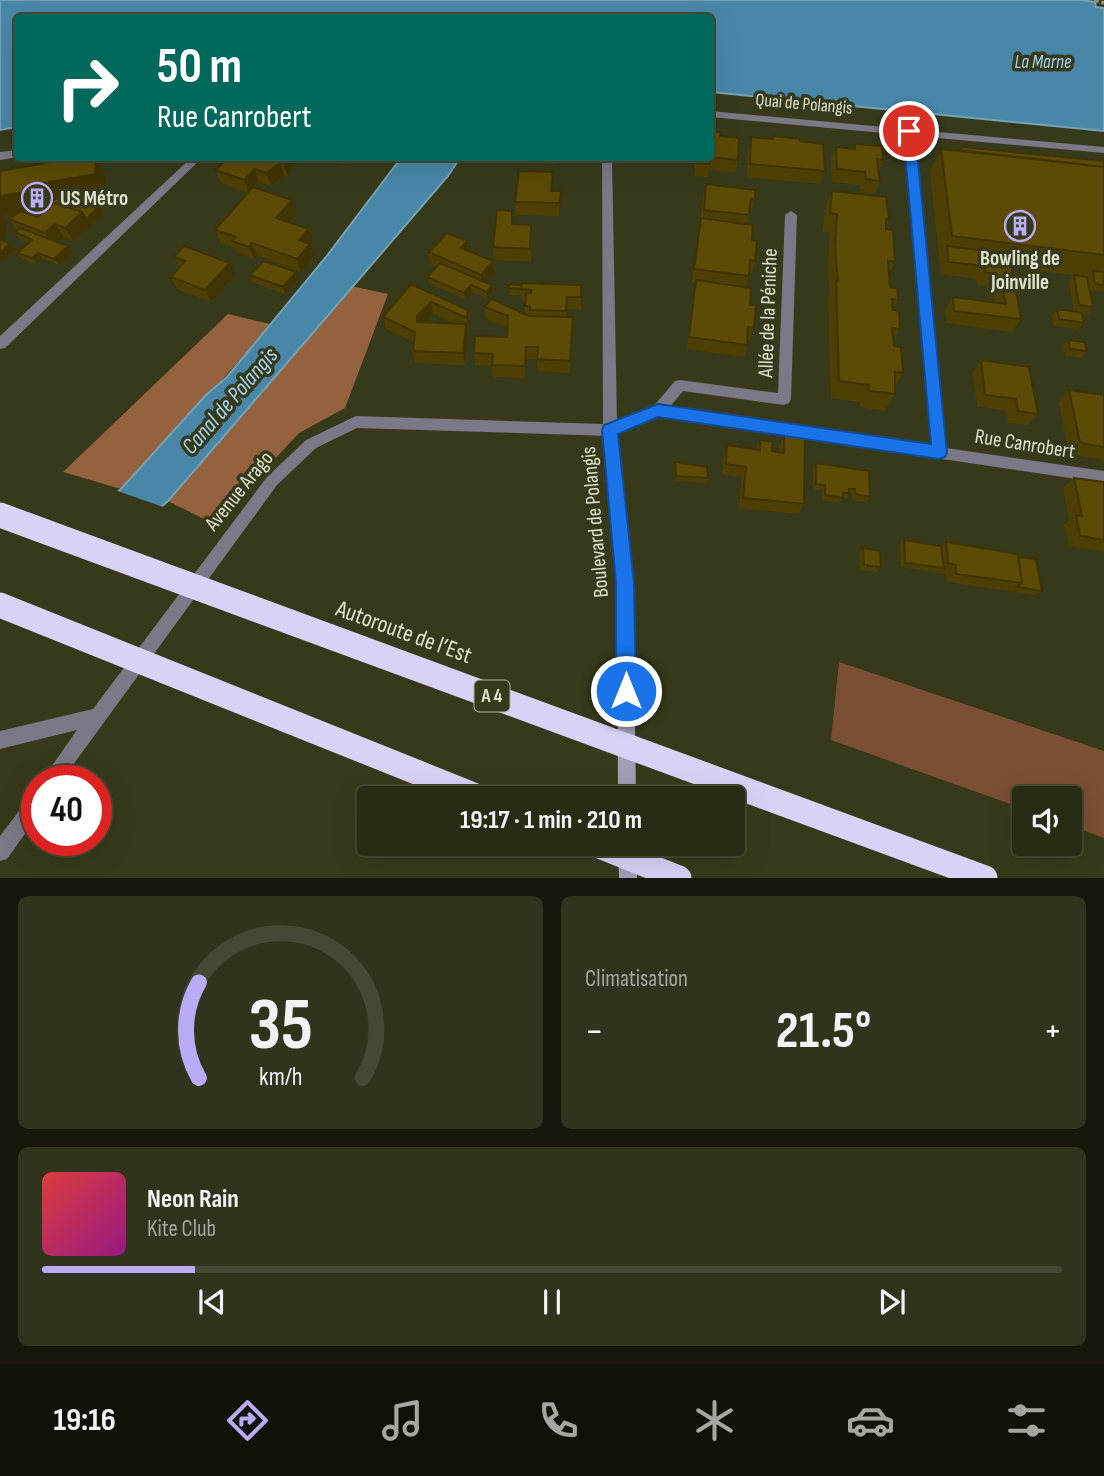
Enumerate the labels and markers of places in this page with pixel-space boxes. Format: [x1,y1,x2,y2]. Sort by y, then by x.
pin [879,101,939,161]
building icon: US Métro [20,181,54,215]
place label: US Métro [60,186,128,211]
building icon: Bowling de Joinville [1003,209,1037,243]
place label: Bowling de Joinville [980,246,1060,295]

